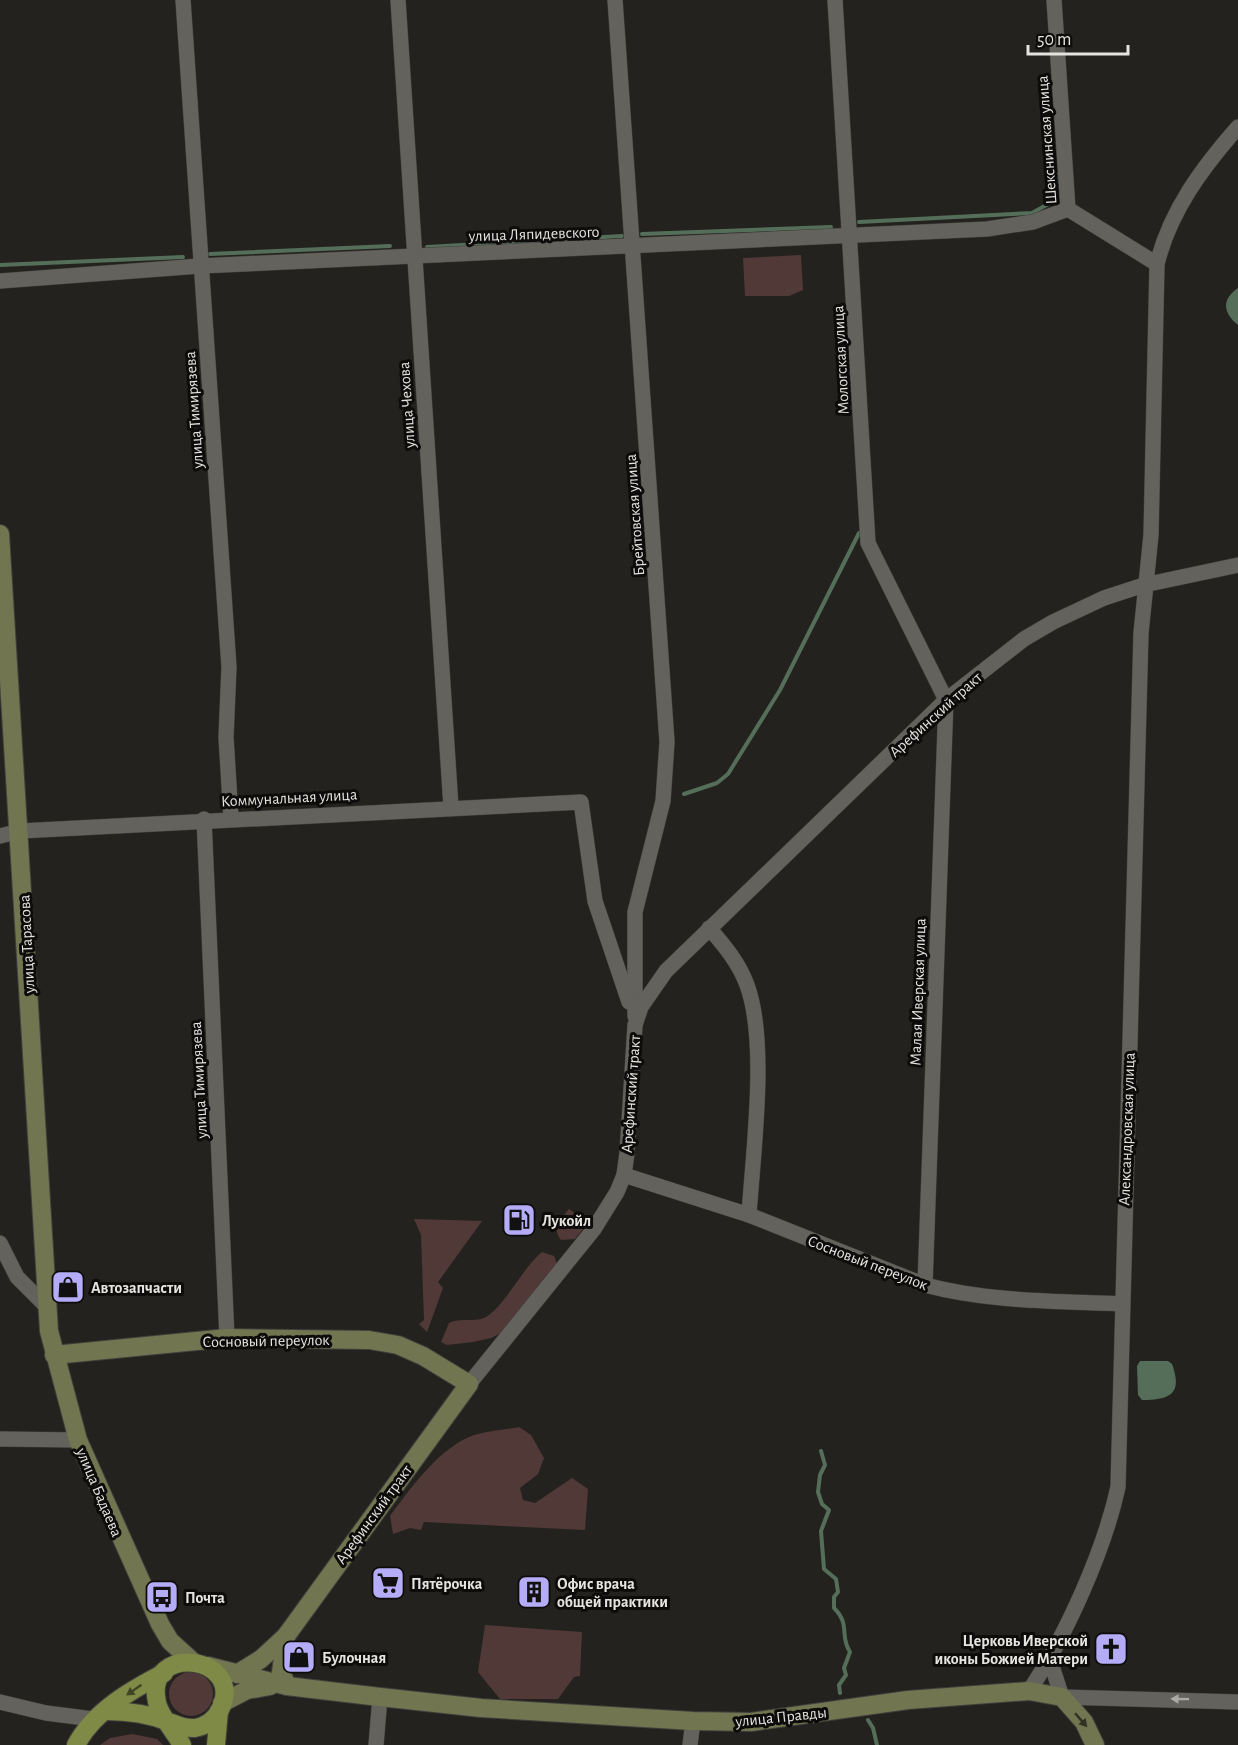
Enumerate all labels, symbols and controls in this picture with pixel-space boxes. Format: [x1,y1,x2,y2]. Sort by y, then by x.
scale bar [1028,18,1128,56]
text: 50 m [1037,31,1071,49]
street label: Шекснинская улица [1035,75,1060,205]
street label: улица Ляпидевского [467,224,600,245]
street label: Мологская улица [830,305,853,415]
street label: улица Тимирязева [182,351,207,470]
street label: улица Чехова [396,361,419,450]
street label: Брейтовская улица [623,453,648,576]
street label: Арефинский тракт [886,669,985,760]
street label: Коммунальная улица [221,786,358,811]
street label: улица Тарасова [16,894,39,995]
street label: Малая Иверская улица [907,918,930,1066]
street label: улица Тимирязева [188,1021,211,1140]
street label: Арефинский тракт [619,1034,643,1154]
street label: Александровская улица [1116,1052,1139,1206]
fuel station icon: Лукойл [501,1202,537,1238]
place label: Лукойл [542,1213,591,1230]
street label: Сосновый переулок [805,1233,930,1294]
shop icon: Автозапчасти [50,1269,86,1305]
place label: Автозапчасти [91,1280,182,1296]
street label: Сосновый переулок [202,1332,330,1351]
street label: улица Бадаева [72,1445,125,1539]
street label: Арефинский тракт [333,1462,415,1567]
supermarket icon: Пятёрочка [370,1565,406,1601]
building icon: Офис врача общей практики [516,1574,552,1610]
place label: Пятёрочка [411,1576,483,1592]
place label: Офис врача общей практики [557,1576,668,1610]
bus stop icon: Почта [144,1579,180,1615]
place label: Почта [185,1590,225,1606]
church icon: Церковь Иверской иконы Божией Матери [1093,1631,1129,1667]
place label: Церковь Иверской иконы Божией Матери [934,1633,1088,1667]
shop icon: Булочная [281,1639,317,1675]
place label: Булочная [322,1650,386,1667]
one-way arrow [126,1684,142,1696]
one-way arrow [1170,1695,1189,1704]
street label: улица Правды [734,1704,828,1731]
one-way arrow [1074,1712,1088,1727]

